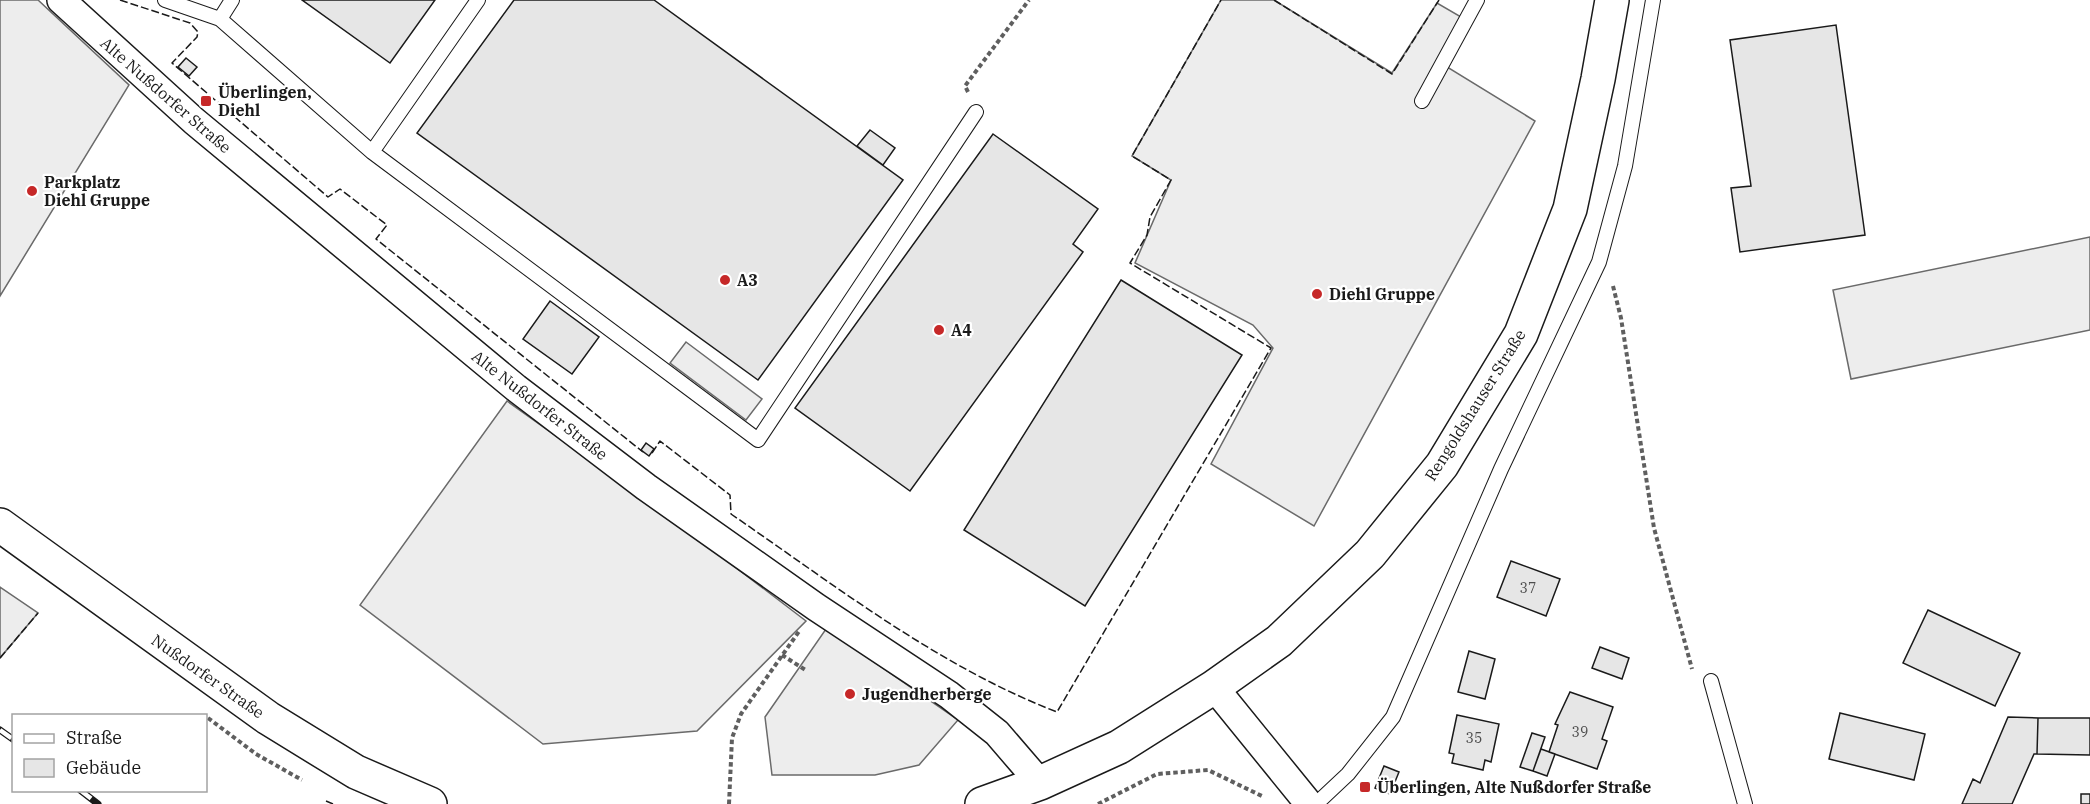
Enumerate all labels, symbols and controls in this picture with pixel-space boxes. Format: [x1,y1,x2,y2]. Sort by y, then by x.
street label: Alte Nußdorfer Straße [96,33,236,157]
place label: Überlingen, Diehl [218,82,312,120]
marker: Überlingen, Diehl [199,94,213,108]
place label: Parkplatz Diehl Gruppe [44,172,150,210]
marker: Parkplatz Diehl Gruppe [25,184,39,198]
place label: A3 [737,270,758,290]
marker: A3 [718,273,732,287]
place label: Diehl Gruppe [1329,284,1435,304]
marker: Diehl Gruppe [1310,287,1324,301]
place label: A4 [951,320,972,340]
marker: A4 [932,323,946,337]
street label: Rengoldshauser Straße [1420,326,1530,484]
street label: Alte Nußdorfer Straße [468,346,612,464]
house number: 37 [1520,579,1536,597]
street label: Nußdorfer Straße [148,630,268,722]
place label: Jugendherberge [862,684,992,704]
marker: Jugendherberge [843,687,857,701]
legend [12,714,207,792]
house number: 39 [1572,723,1588,741]
text: Straße [66,726,122,749]
house number: 35 [1466,729,1482,747]
text: Gebäude [66,756,141,779]
place label: Überlingen, Alte Nußdorfer Straße [1377,777,1651,797]
marker: Überlingen, Alte Nußdorfer Straße [1358,780,1372,794]

